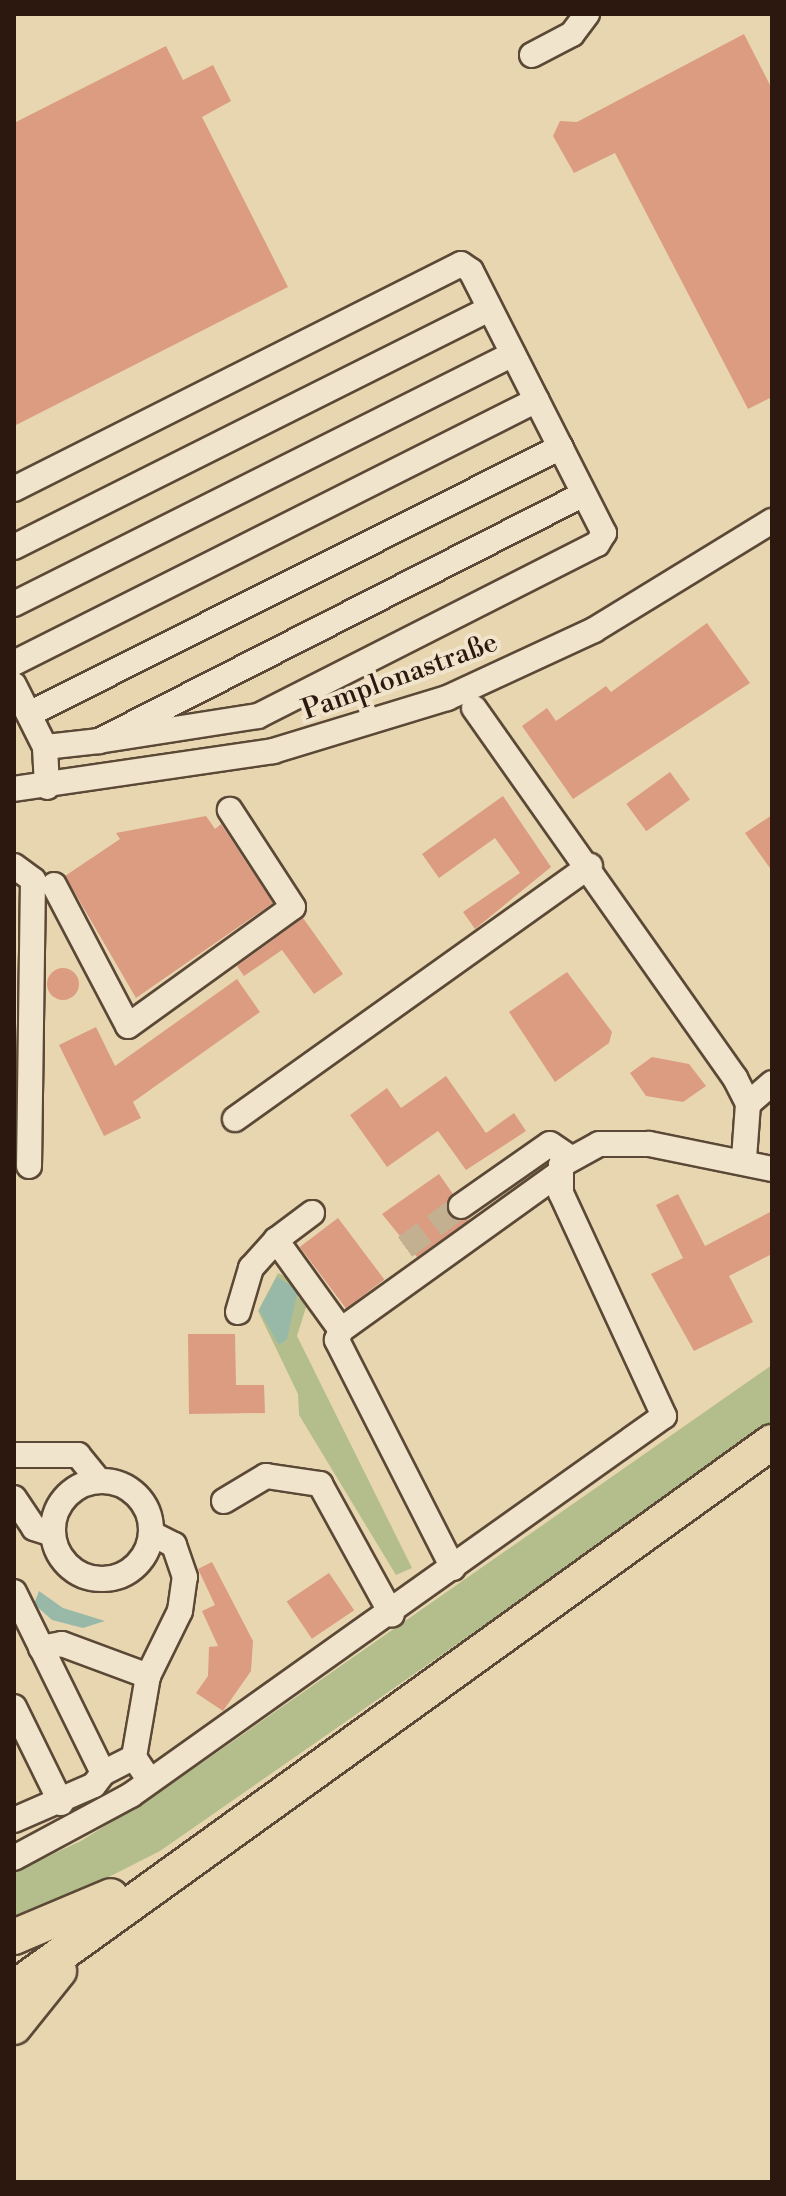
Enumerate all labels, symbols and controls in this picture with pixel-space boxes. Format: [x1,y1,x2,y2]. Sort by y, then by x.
street label: Pamplonastraße [298,626,502,728]

